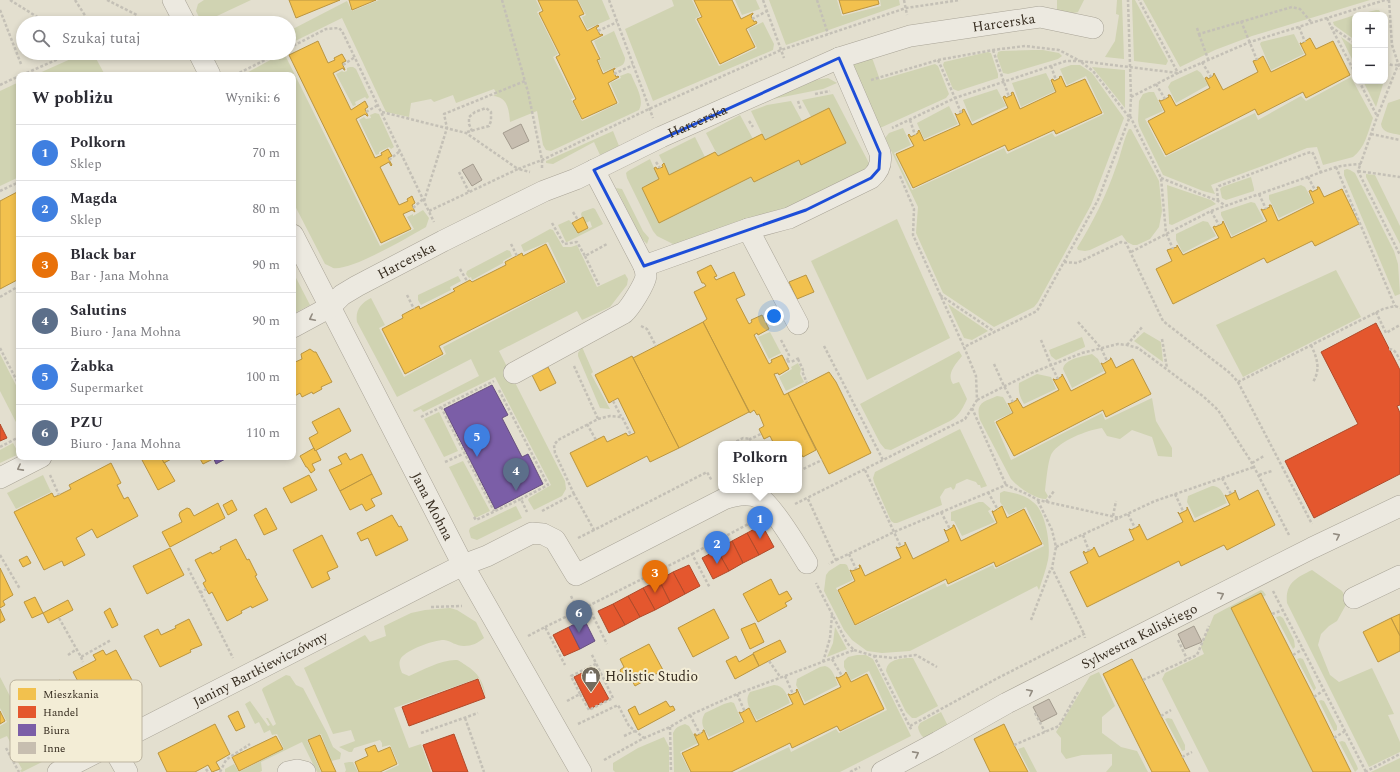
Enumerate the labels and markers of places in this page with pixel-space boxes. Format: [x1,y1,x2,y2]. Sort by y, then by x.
pin: 5 [464,424,490,457]
pin: 4 [503,458,529,491]
pin: 1 [747,506,773,539]
pin: 2 [704,531,730,564]
pin: 3 [642,560,668,593]
pin: 6 [566,600,592,633]
shop icon: Holistic Studio [580,665,602,693]
place label: Holistic Studio [605,666,698,687]

